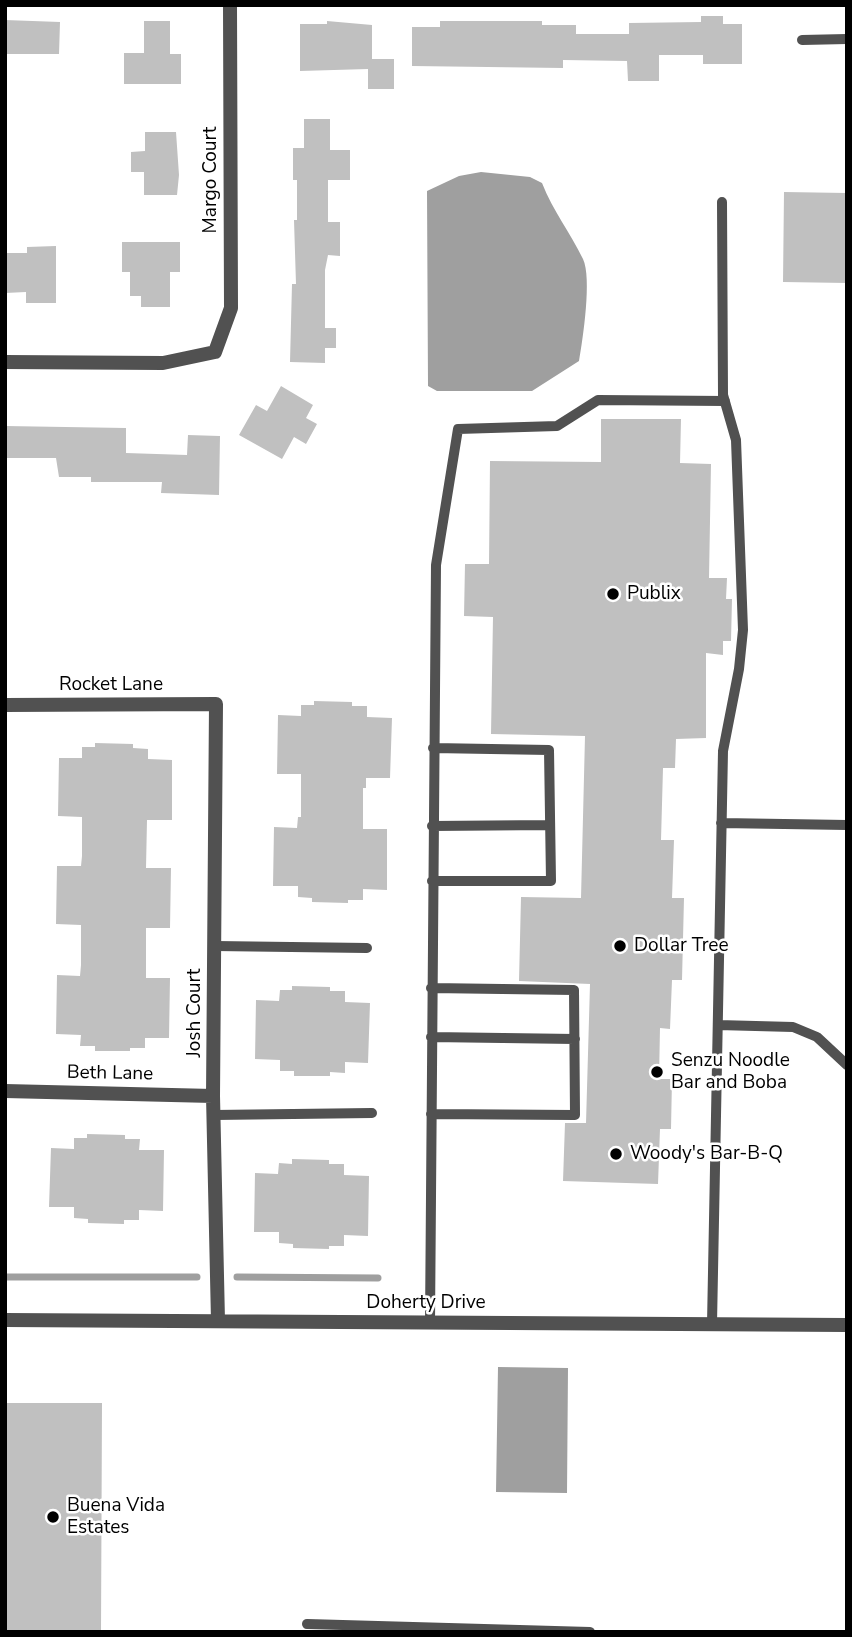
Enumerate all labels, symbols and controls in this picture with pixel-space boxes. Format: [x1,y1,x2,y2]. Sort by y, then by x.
street label: Margo Court [200,127,222,233]
place label: Publix [627,583,681,605]
marker: Publix [605,586,621,602]
street label: Rocket Lane [59,674,163,696]
place label: Dollar Tree [634,935,729,957]
marker: Dollar Tree [612,938,628,954]
street label: Josh Court [184,969,206,1057]
place label: Senzu Noodle Bar and Boba [671,1050,790,1094]
street label: Beth Lane [67,1062,153,1086]
marker: Senzu Noodle Bar and Boba [649,1064,665,1080]
place label: Woody's Bar-B-Q [630,1143,783,1165]
marker: Woody's Bar-B-Q [608,1146,624,1162]
street label: Doherty Drive [366,1292,486,1314]
place label: Buena Vida Estates [67,1495,165,1539]
marker: Buena Vida Estates [45,1509,61,1525]

